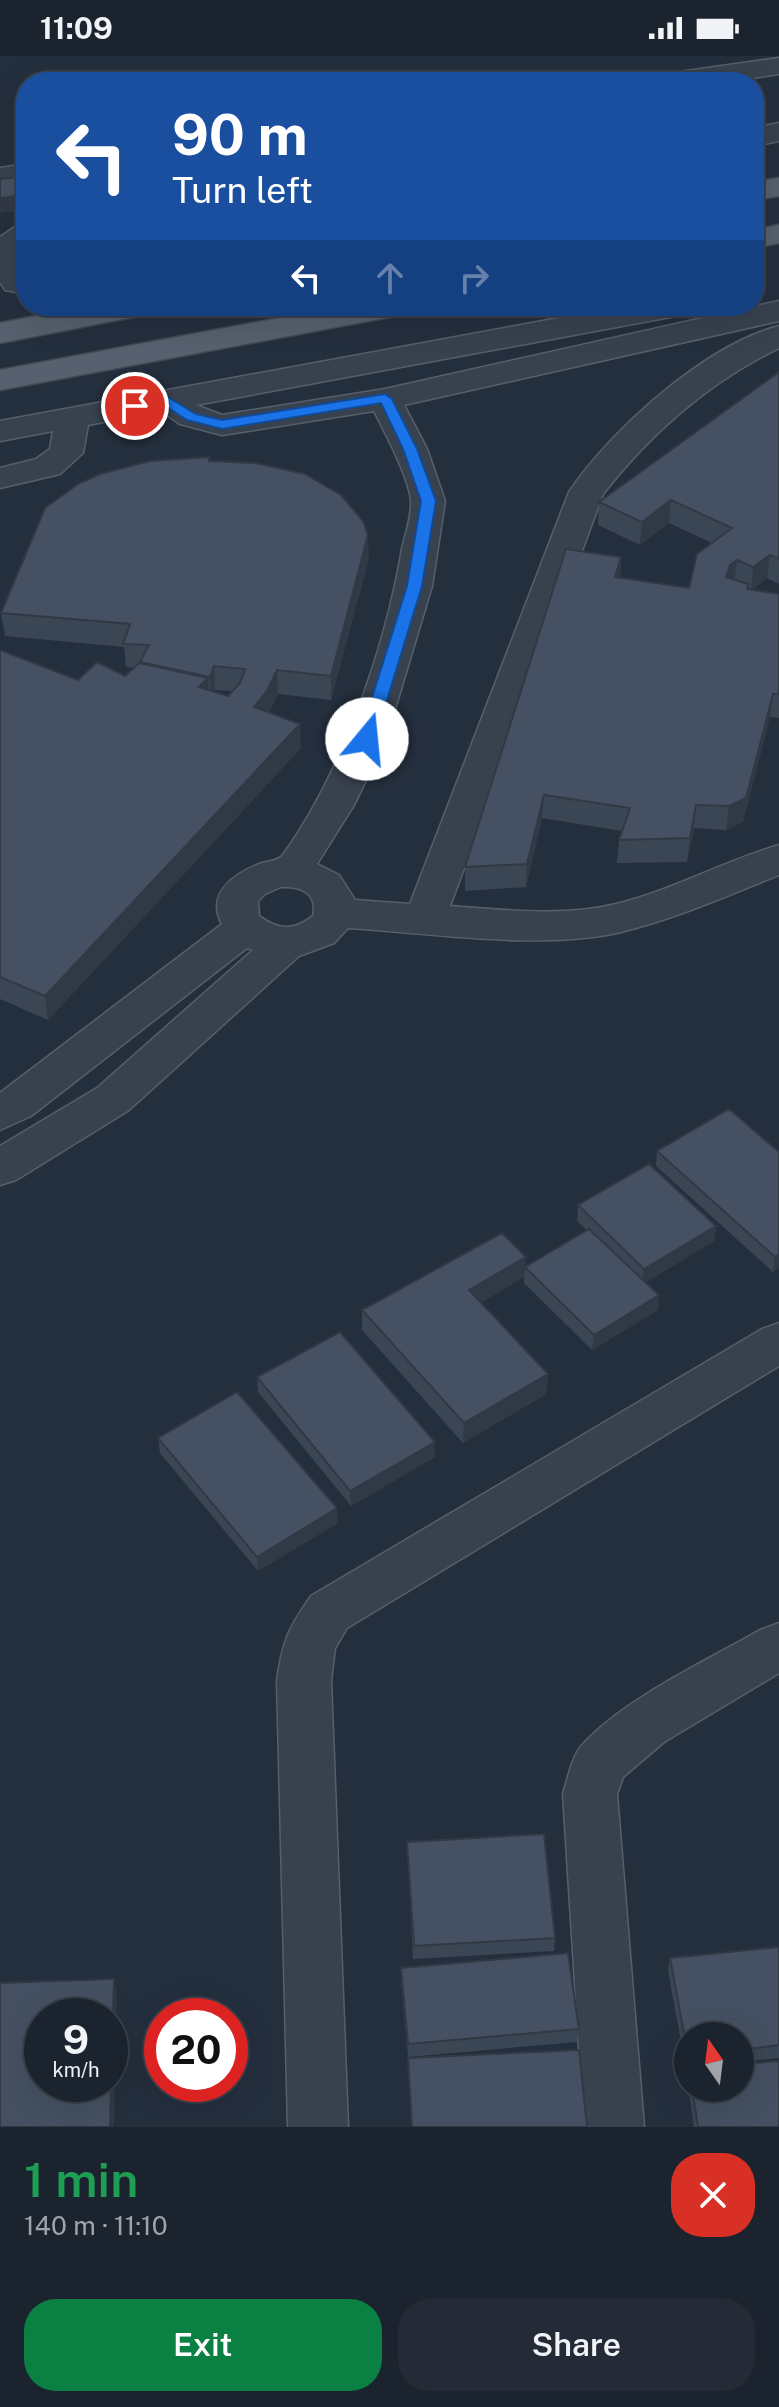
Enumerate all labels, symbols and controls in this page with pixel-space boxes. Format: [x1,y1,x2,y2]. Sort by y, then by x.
text: 11:09 [40,10,113,46]
text: 90 m [172,102,308,168]
icon: left [40,104,144,208]
text: Turn left [172,169,313,211]
icon: left [284,256,328,300]
icon: ahead [368,256,412,300]
icon: right [452,256,496,300]
pin [101,372,169,440]
icon: arrive [113,384,157,428]
position arrow [325,697,409,781]
speed limit sign: 20 [144,1998,248,2102]
text: 9 [63,2016,89,2063]
north arrow [674,2022,754,2102]
map controls [674,2022,754,2102]
text: km/h [52,2058,100,2082]
text: 1 min [24,2151,138,2208]
button: close [671,2153,755,2237]
text: 140 m · 11:10 [24,2210,168,2241]
button: Exit [24,2299,382,2391]
button: Share [398,2299,755,2391]

